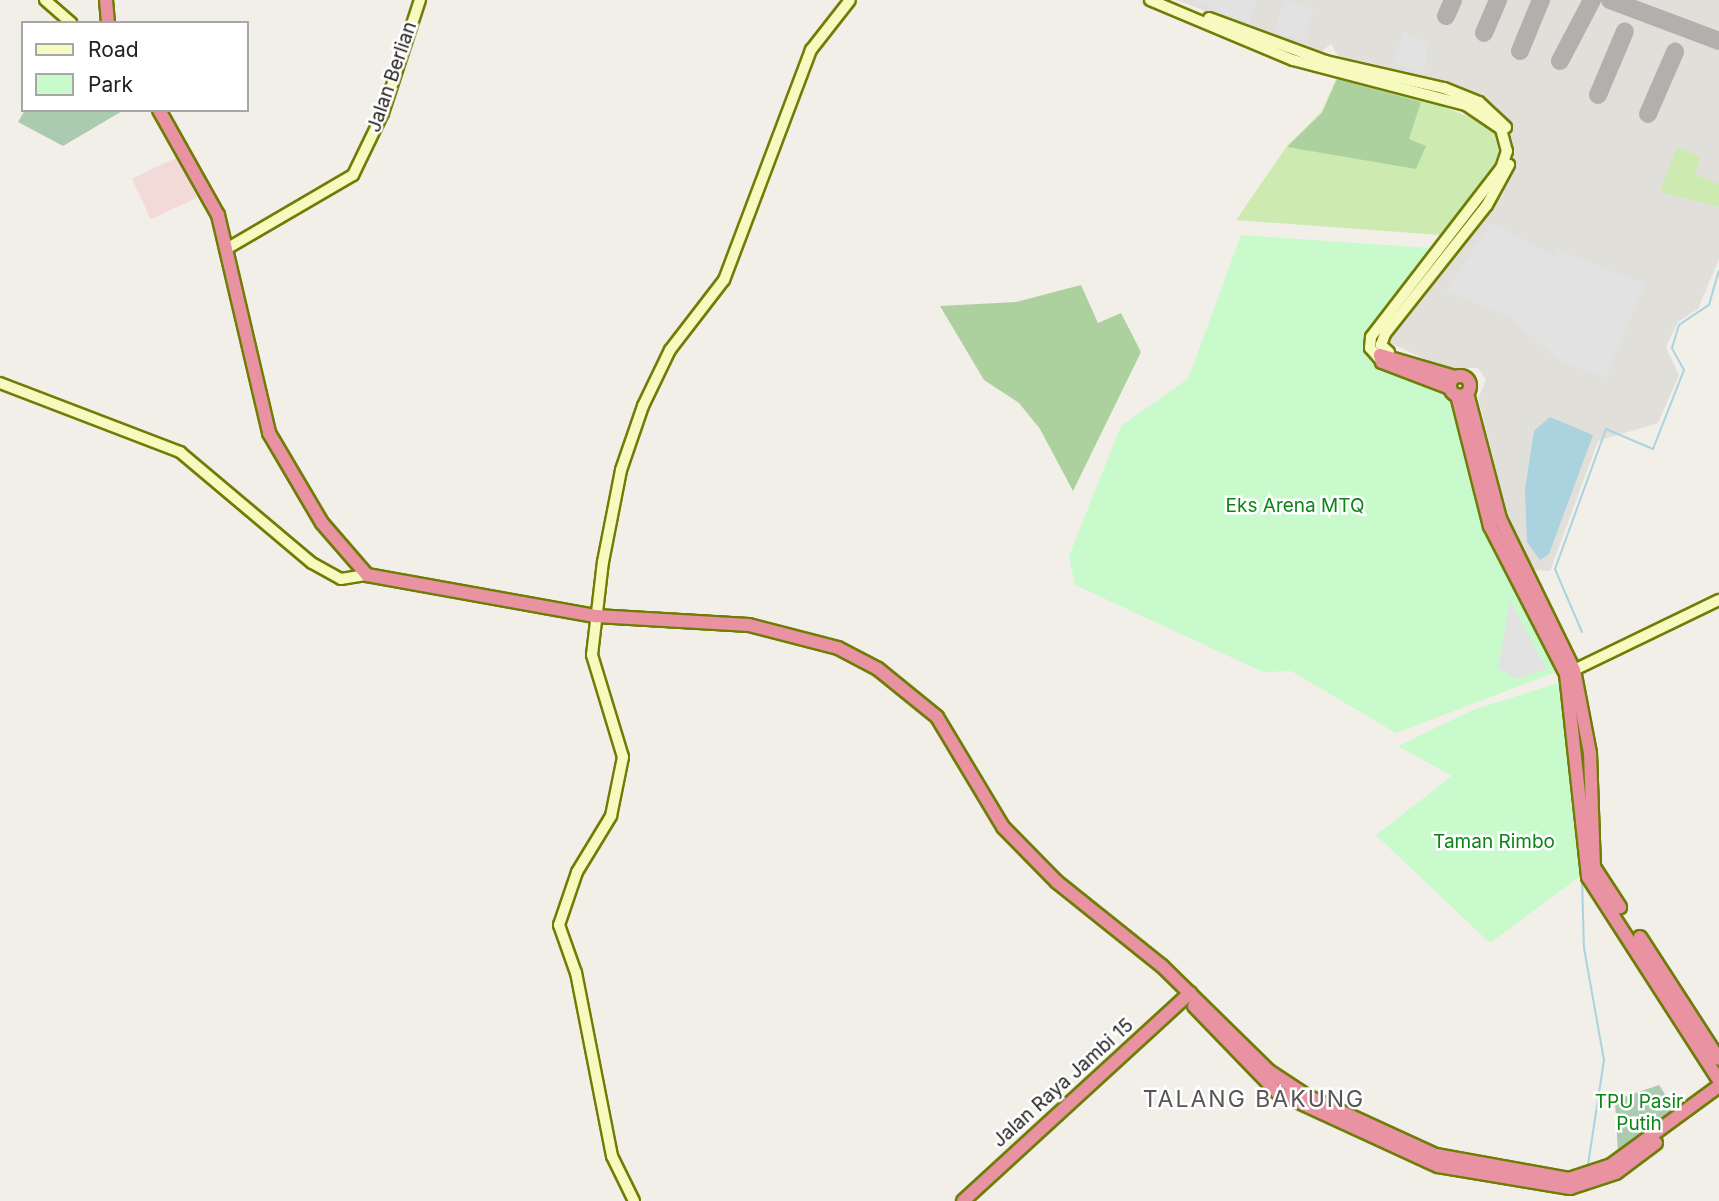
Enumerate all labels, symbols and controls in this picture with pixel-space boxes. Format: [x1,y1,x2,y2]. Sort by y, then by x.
street label: Jalan Berlian [362,19,422,135]
legend [21,21,248,112]
text: Road [88,37,139,62]
text: Park [88,72,133,97]
park label: Eks Arena MTQ [1226,495,1364,517]
park label: Taman Rimbo [1433,831,1555,853]
street label: Jalan Raya Jambi 15 [988,1014,1138,1152]
district label: TALANG BAKUNG [1144,1085,1364,1113]
park label: TPU Pasir Putih [1595,1091,1683,1135]

